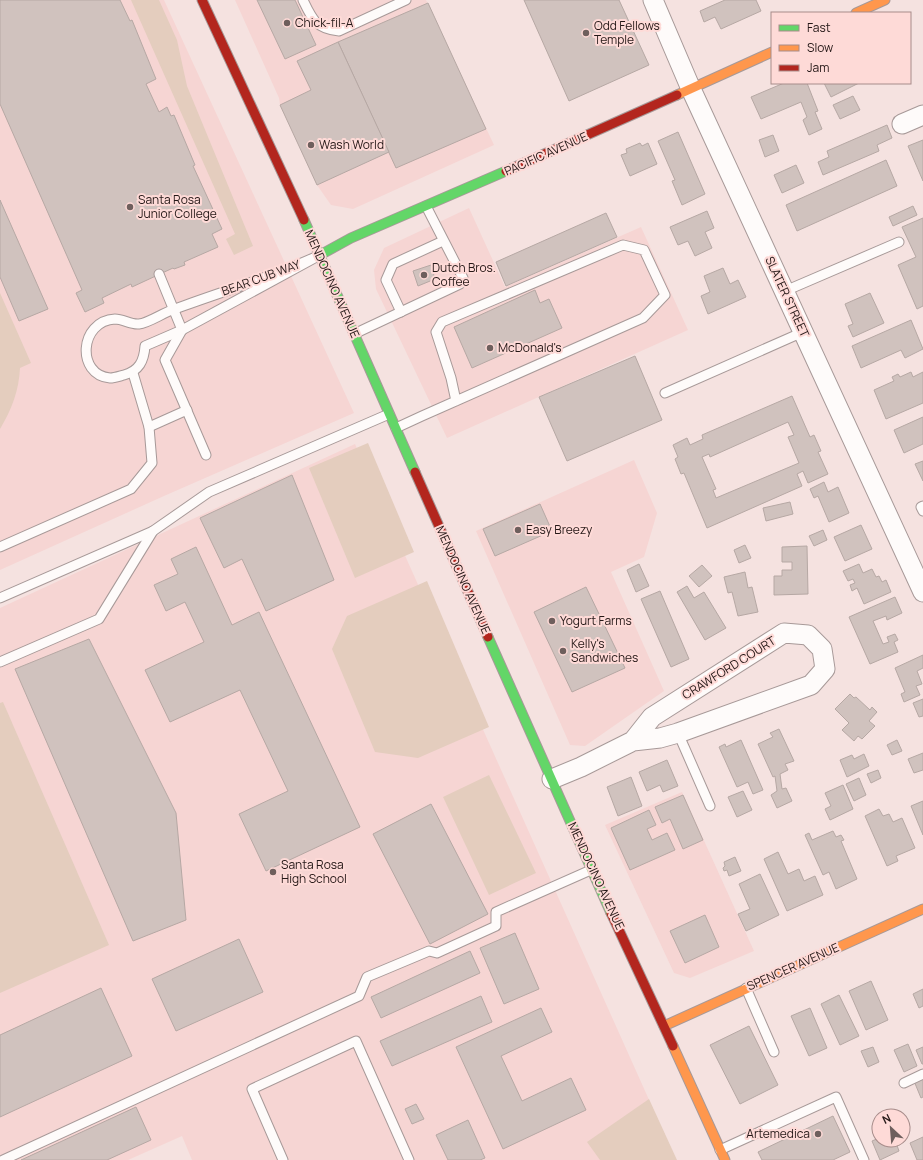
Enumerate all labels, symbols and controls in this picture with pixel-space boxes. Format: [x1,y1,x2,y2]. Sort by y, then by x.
legend [771,12,911,84]
place label: Chick-fil-A [295,14,354,31]
place label: Odd Fellows Temple [594,17,660,48]
marker: Chick-fil-A [282,18,292,28]
text: Fast [807,19,831,36]
marker: Odd Fellows Temple [581,28,591,38]
text: Slow [807,39,833,56]
text: Jam [807,59,829,76]
street label: PACIFIC AVENUE [501,128,590,180]
place label: Wash World [319,136,384,153]
marker: Wash World [306,140,316,150]
place label: Santa Rosa Junior College [138,191,217,222]
marker: Santa Rosa Junior College [125,202,135,212]
street label: MENDOCINO AVENUE [301,227,364,341]
street label: SLATER STREET [761,254,814,341]
street label: BEAR CUB WAY [219,255,303,300]
place label: Dutch Bros. Coffee [432,259,496,290]
marker: Dutch Bros. Coffee [419,270,429,280]
place label: McDonald's [498,339,562,356]
marker: McDonald's [485,343,495,353]
place label: Easy Breezy [526,521,593,538]
street label: MENDOCINO AVENUE [432,523,495,637]
marker: Easy Breezy [513,525,523,535]
place label: Yogurt Farms [560,612,632,629]
marker: Yogurt Farms [547,616,557,626]
street label: CRAWFORD COURT [679,631,779,703]
place label: Kelly's Sandwiches [571,635,638,666]
marker: Kelly's Sandwiches [558,646,568,656]
street label: MENDOCINO AVENUE [564,819,629,932]
place label: Santa Rosa High School [281,856,347,887]
marker: Santa Rosa High School [268,867,278,877]
street label: SPENCER AVENUE [744,938,842,995]
north arrow [871,1108,911,1148]
text: N [880,1110,893,1127]
place label: Artemedica [746,1125,810,1142]
marker: Artemedica [813,1129,823,1139]

